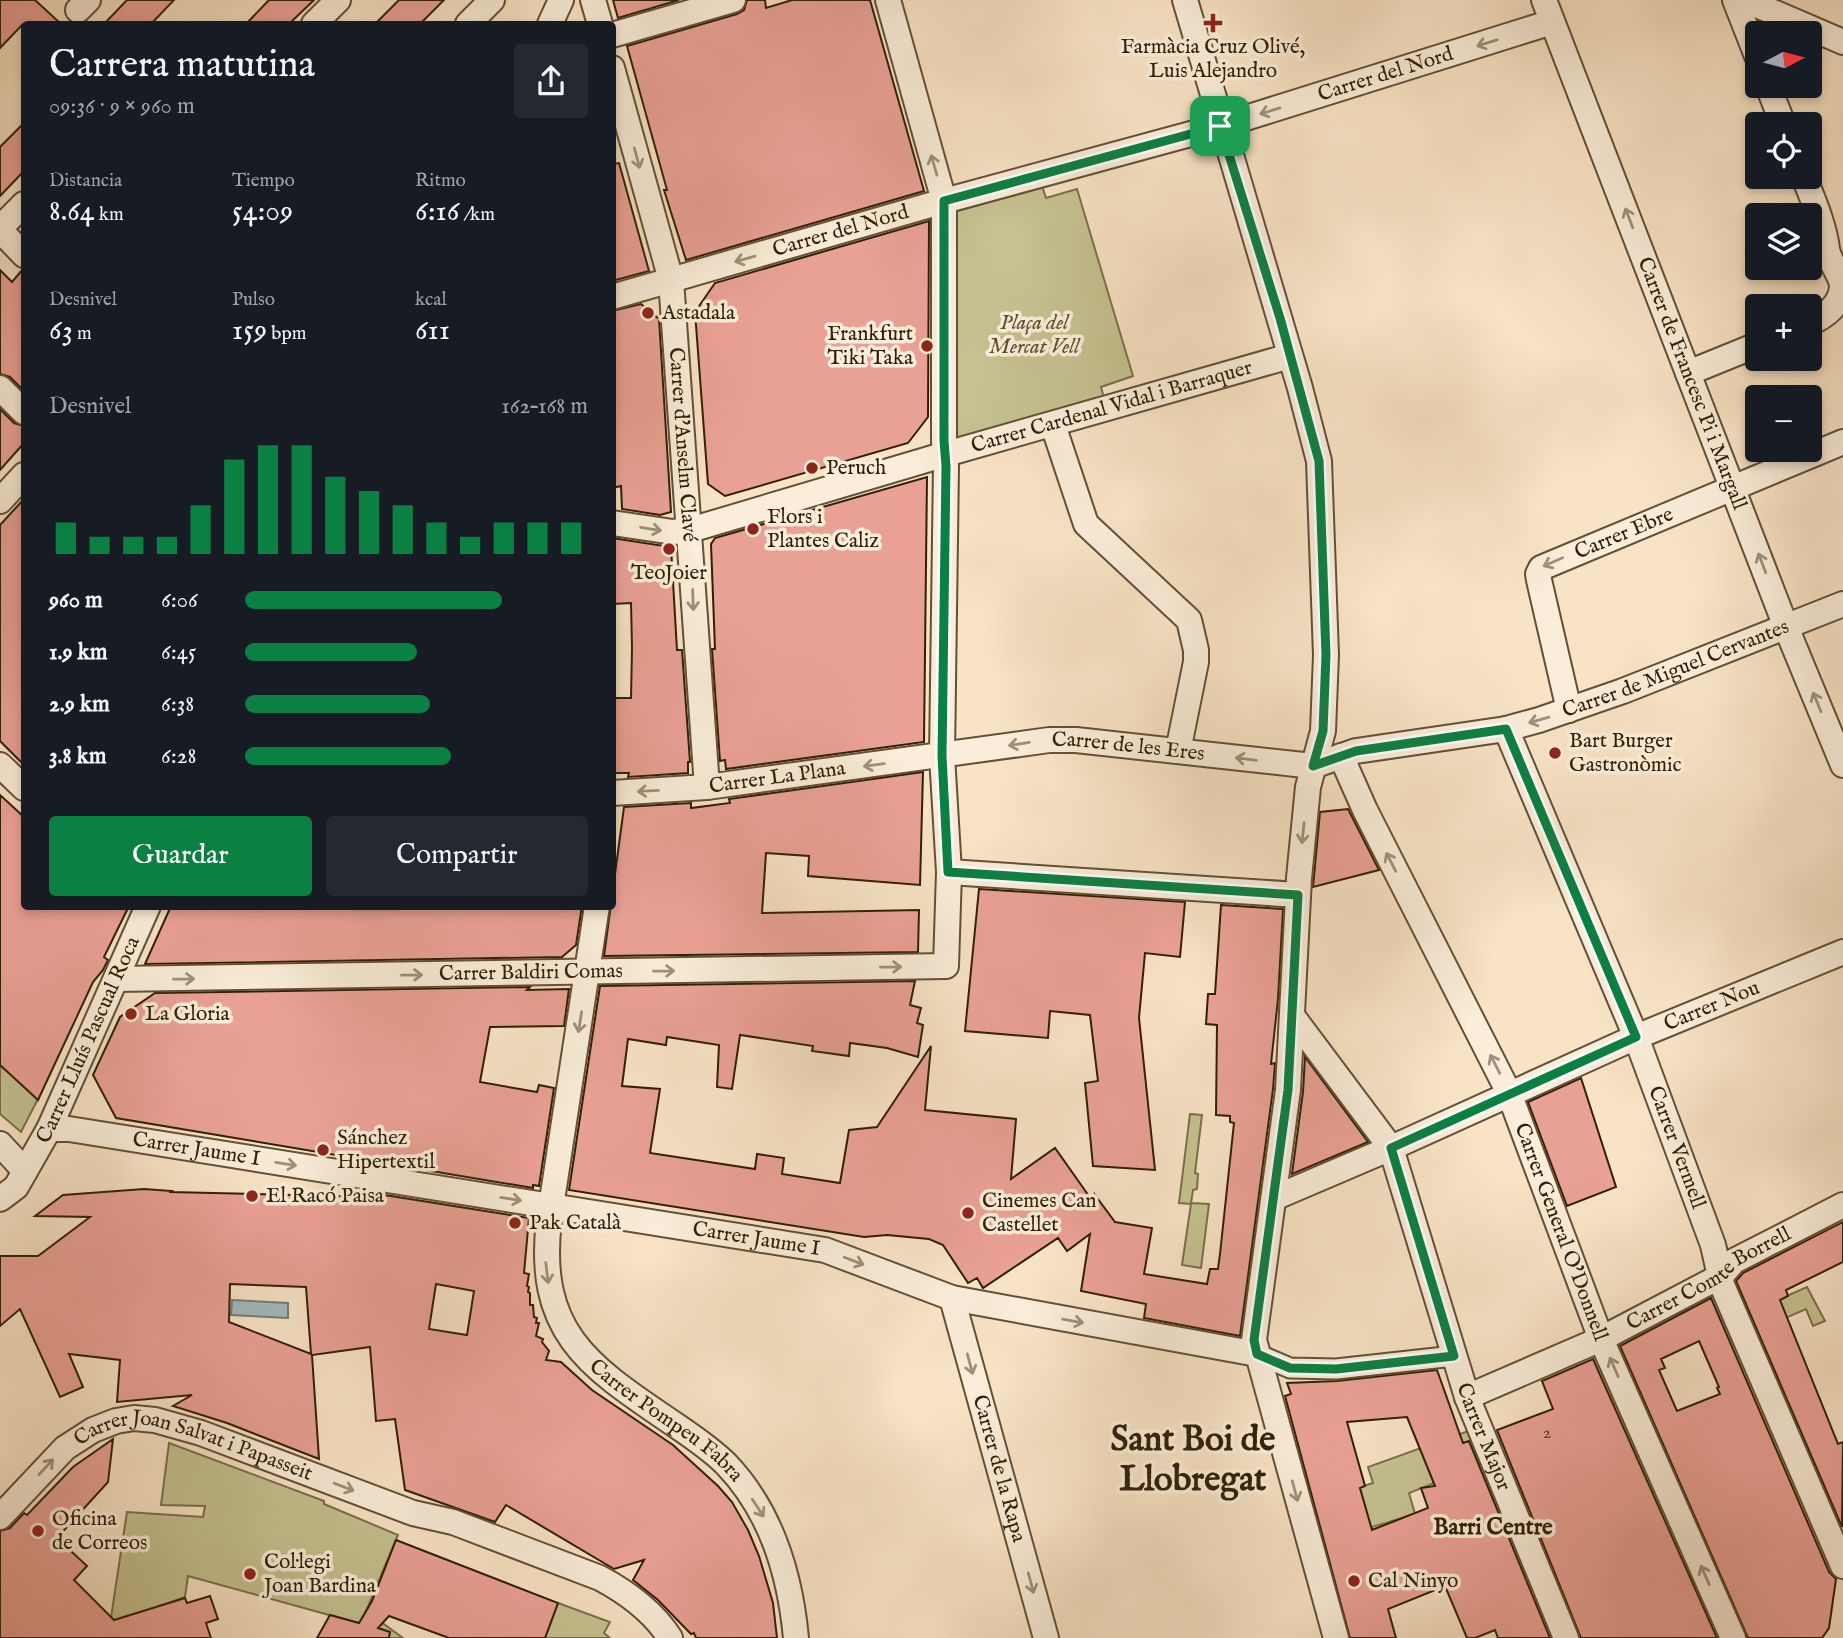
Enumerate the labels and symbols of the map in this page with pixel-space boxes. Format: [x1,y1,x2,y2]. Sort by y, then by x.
marker: Farmàcia Cruz Olivé, Luis Alejandro [1205,15,1221,31]
north arrow [1745,21,1822,98]
place label: Farmàcia Cruz Olivé, Luis Alejandro [1121,34,1305,85]
one-way arrow [1476,37,1498,50]
street label: Carrer del Nord [1314,40,1457,108]
pin [1190,96,1250,156]
one-way arrow [1259,105,1281,118]
one-way arrow [631,146,644,168]
one-way arrow [927,154,940,177]
street label: Carrer del Nord [769,198,913,263]
one-way arrow [1622,207,1634,229]
one-way arrow [734,253,756,266]
street label: Carrer de Francesc Pi i Margall [1631,253,1753,514]
place label: Astadala [661,300,736,327]
marker: Astadala [640,305,656,321]
park label: Plaça del Mercat Vell [989,310,1081,361]
place label: Frankfurt Tiki Taka [827,321,914,372]
marker: Frankfurt Tiki Taka [919,338,935,354]
street label: Carrer d'Anselm Clavé [662,346,703,543]
street label: Carrer Cardenal Vidal i Barraquer [968,354,1256,460]
place label: Peruch [826,455,886,482]
marker: Peruch [804,460,820,476]
street label: Carrer Ebre [1570,501,1678,566]
place label: Flors i Plantes Caliz [767,504,879,555]
marker: Flors i Plantes Caliz [745,521,761,537]
one-way arrow [639,523,662,536]
marker: TeoJoier [661,541,677,557]
one-way arrow [1754,553,1767,575]
one-way arrow [1543,556,1565,569]
place label: TeoJoier [631,560,707,587]
one-way arrow [687,588,700,611]
street label: Carrer de Miguel Cervantes [1559,613,1793,724]
one-way arrow [1810,692,1823,713]
one-way arrow [1528,714,1550,727]
street label: Carrer de les Eres [1052,727,1206,768]
place label: Bart Burger Gastronòmic [1569,728,1682,779]
one-way arrow [1009,738,1031,751]
marker: Bart Burger Gastronòmic [1547,745,1563,761]
one-way arrow [1235,752,1257,765]
street label: Carrer La Plana [707,755,848,800]
one-way arrow [863,759,886,772]
one-way arrow [637,784,660,797]
one-way arrow [1296,821,1309,844]
one-way arrow [1384,852,1398,873]
street label: Carrer Lluís Pascual Roca [30,932,147,1148]
street label: Carrer Baldiri Comas [439,958,623,987]
one-way arrow [879,960,902,974]
one-way arrow [652,964,675,978]
one-way arrow [400,968,423,982]
one-way arrow [172,972,195,986]
street label: Carrer Nou [1660,974,1764,1038]
place label: La Gloria [145,1001,230,1028]
marker: La Gloria [123,1006,139,1022]
one-way arrow [573,1011,586,1033]
one-way arrow [1487,1055,1501,1075]
street label: Carrer Vermell [1642,1082,1712,1213]
street label: Carrer General O'Donnell [1508,1119,1614,1345]
place label: Sánchez Hipertextil [337,1125,435,1176]
street label: Carrer Jaume I [131,1126,262,1173]
marker: Sánchez Hipertextil [315,1142,331,1158]
one-way arrow [274,1157,297,1170]
place label: El Racó Paisa [266,1183,385,1210]
marker: El Racó Paisa [244,1188,260,1204]
place label: Cinemes Can Castellet [982,1188,1096,1239]
one-way arrow [499,1193,521,1206]
marker: Cinemes Can Castellet [960,1205,976,1221]
place label: Pak Català [529,1210,622,1237]
marker: Pak Català [507,1215,523,1231]
street label: Carrer Jaume I [690,1215,822,1263]
street label: Carrer Comte Borrell [1622,1220,1796,1337]
one-way arrow [843,1256,865,1269]
one-way arrow [541,1261,554,1284]
one-way arrow [1061,1315,1084,1328]
street label: Carrer Pompeu Fabra [583,1353,750,1488]
one-way arrow [965,1353,978,1375]
one-way arrow [1607,1357,1620,1378]
street label: Carrer Major [1450,1380,1518,1495]
street label: Carrer de la Rapa [966,1392,1033,1546]
street label: Carrer Joan Salvat i Papasseit [69,1404,316,1487]
district label: Sant Boi de Llobregat [1111,1418,1275,1503]
house number: 2 [1543,1422,1551,1445]
one-way arrow [38,1459,55,1476]
one-way arrow [1289,1479,1302,1502]
one-way arrow [333,1482,355,1494]
one-way arrow [752,1497,766,1517]
place label: Oficina de Correos [52,1506,147,1557]
district label: Barri Centre [1433,1513,1553,1542]
marker: Oficina de Correos [30,1523,46,1539]
place label: Col·legi Joan Bardina [262,1549,377,1600]
one-way arrow [1698,1565,1711,1587]
marker: Col·legi Joan Bardina [242,1566,258,1582]
place label: Cal Ninyo [1368,1568,1458,1595]
one-way arrow [1025,1571,1038,1594]
marker: Cal Ninyo [1346,1573,1362,1589]

